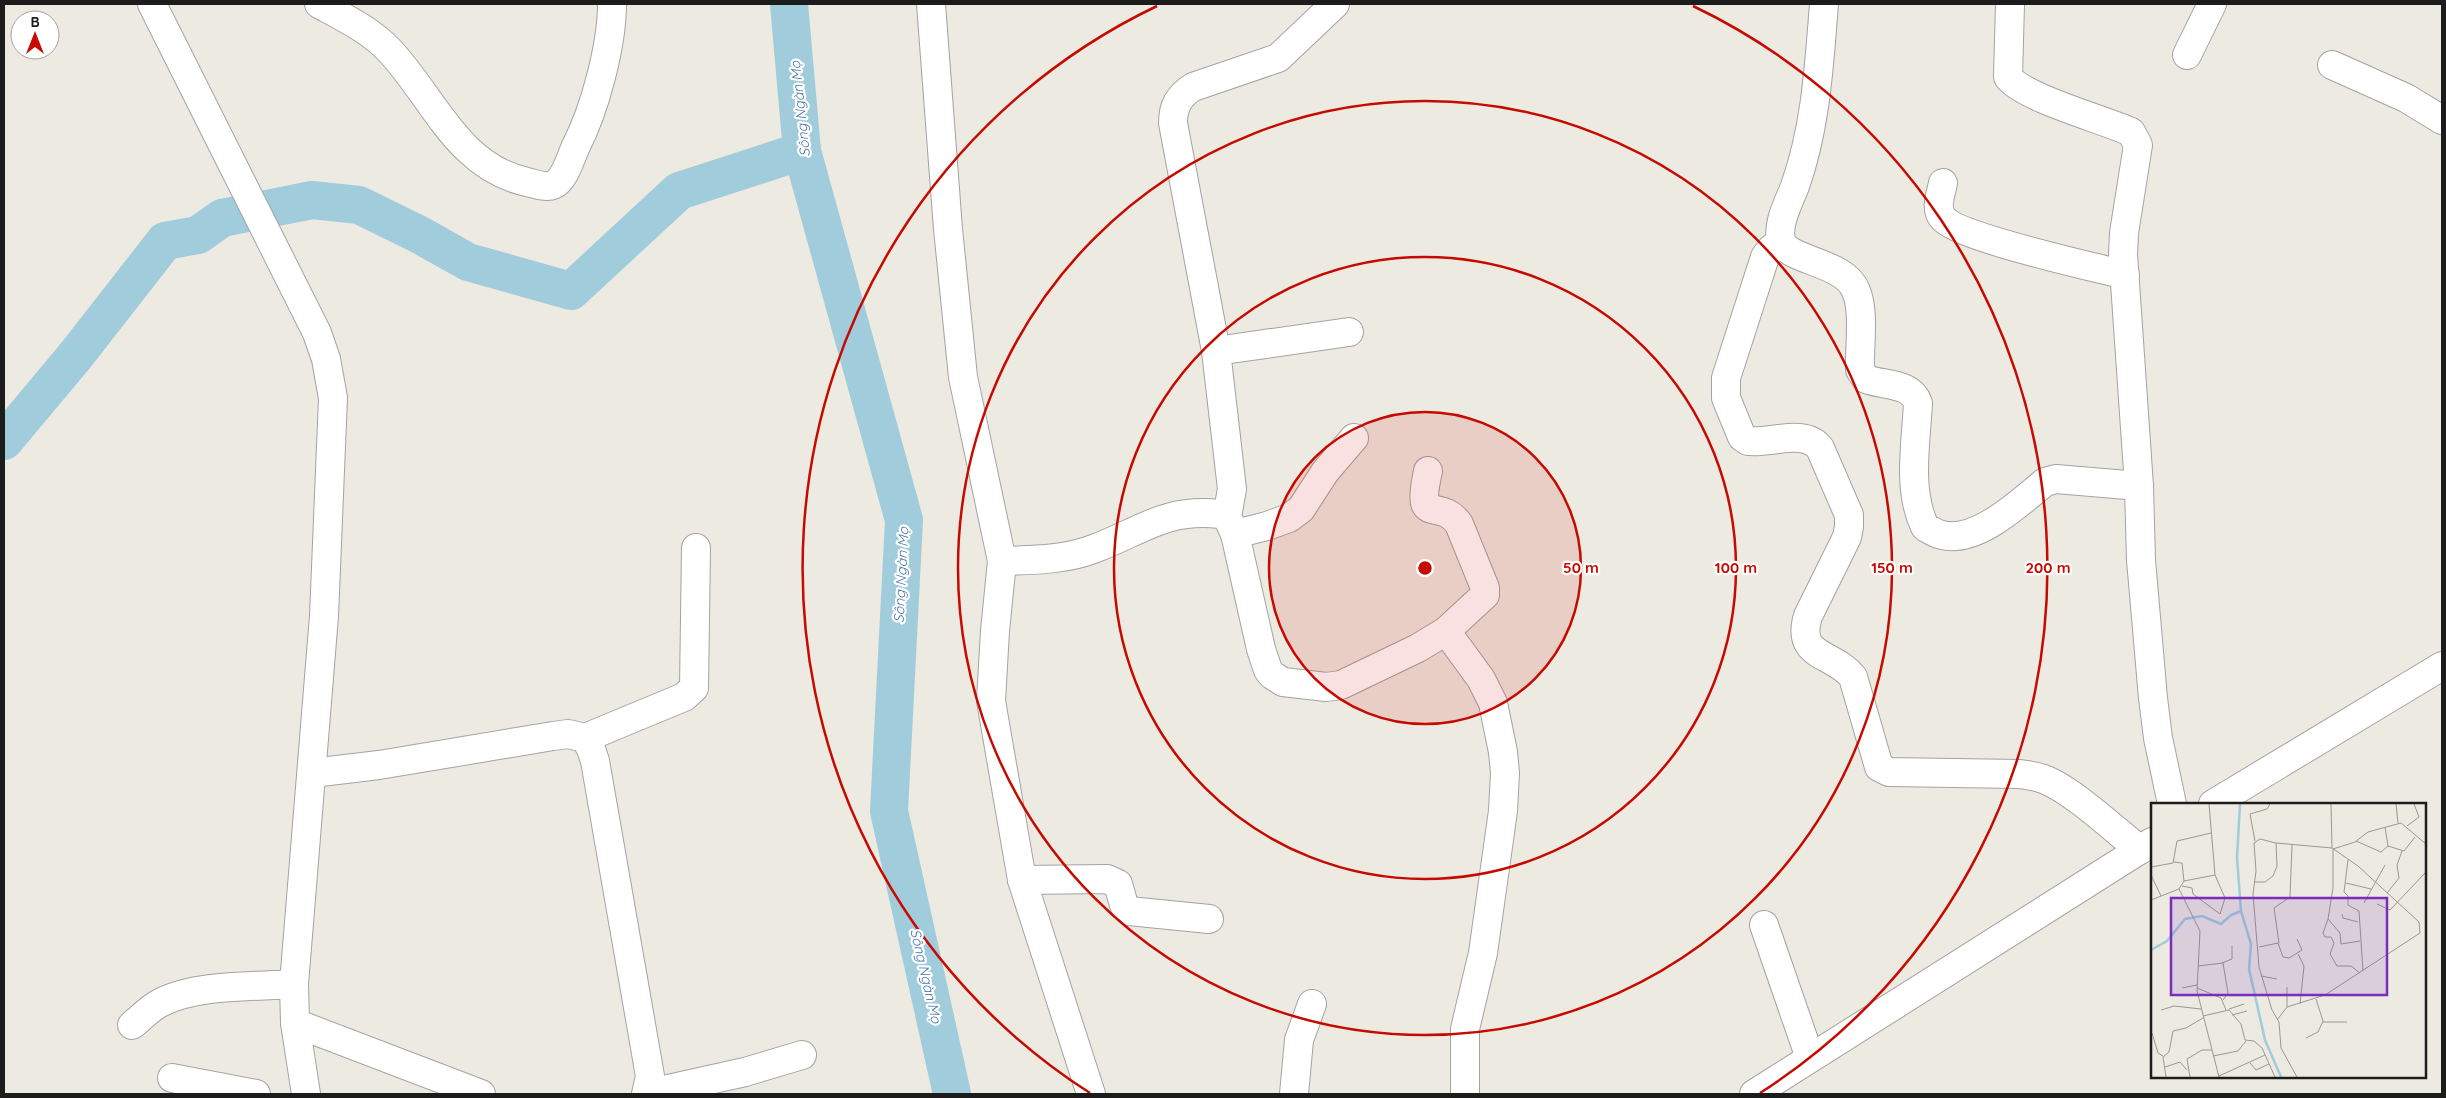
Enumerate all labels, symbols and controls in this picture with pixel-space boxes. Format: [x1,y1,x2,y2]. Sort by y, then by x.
north arrow [10,10,60,60]
text: B [30,13,40,31]
water label: Sông Ngàn Mọ [786,60,814,158]
water label: Sông Ngàn Mọ [889,526,913,624]
text: 50 m [1563,558,1599,577]
text: 100 m [1715,558,1757,577]
text: 150 m [1871,558,1913,577]
text: 200 m [2026,558,2071,577]
centre of rings [1416,559,1434,577]
inset map [2151,803,2426,1078]
water label: Sông Ngàn Mọ [906,927,946,1025]

